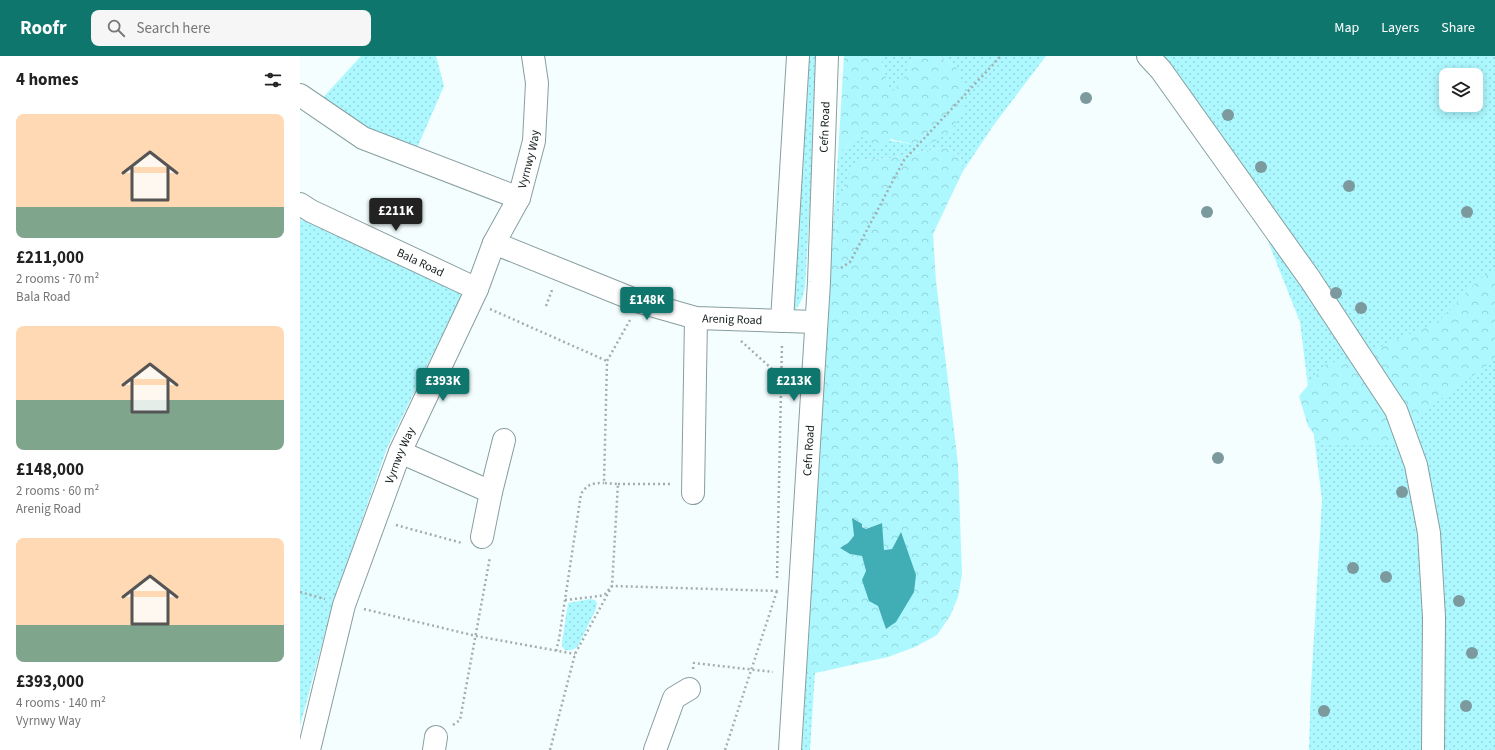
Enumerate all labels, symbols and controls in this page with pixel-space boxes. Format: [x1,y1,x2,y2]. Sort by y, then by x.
search box [91,10,371,46]
text: Roofr [20,15,67,42]
icon: search [105,17,127,39]
text: Search here [137,18,210,39]
text: Map [1334,18,1359,38]
text: Layers [1381,18,1419,38]
text: Share [1441,18,1475,38]
text: 4 homes [16,68,78,92]
map controls [1439,68,1483,112]
button: layers [1439,68,1483,112]
icon: filters [262,69,284,91]
street label: Cefn Road [816,101,834,153]
street label: Vyrnwy Way [514,129,544,191]
icon: home [114,140,186,212]
pin: £211K [368,198,424,232]
text: £211K [378,202,414,220]
street label: Bala Road [394,244,447,281]
text: £211,000 [16,246,84,270]
text: 2 rooms · 70 m² [16,270,99,288]
pin: £148K [619,287,675,321]
text: Bala Road [16,288,71,306]
text: £148K [629,291,665,309]
street label: Arenig Road [702,310,763,329]
icon: home [114,352,186,424]
pin: £393K [415,368,471,402]
pin: £213K [766,368,822,402]
text: £393K [425,372,461,390]
text: £213K [776,372,812,390]
street label: Vyrnwy Way [381,424,420,486]
street label: Cefn Road [799,425,819,477]
text: £148,000 [16,458,84,482]
text: 2 rooms · 60 m² [16,482,99,500]
text: Arenig Road [16,500,81,518]
icon: home [114,564,186,636]
text: £393,000 [16,670,84,694]
text: 4 rooms · 140 m² [16,694,106,712]
text: Vyrnwy Way [16,712,81,730]

